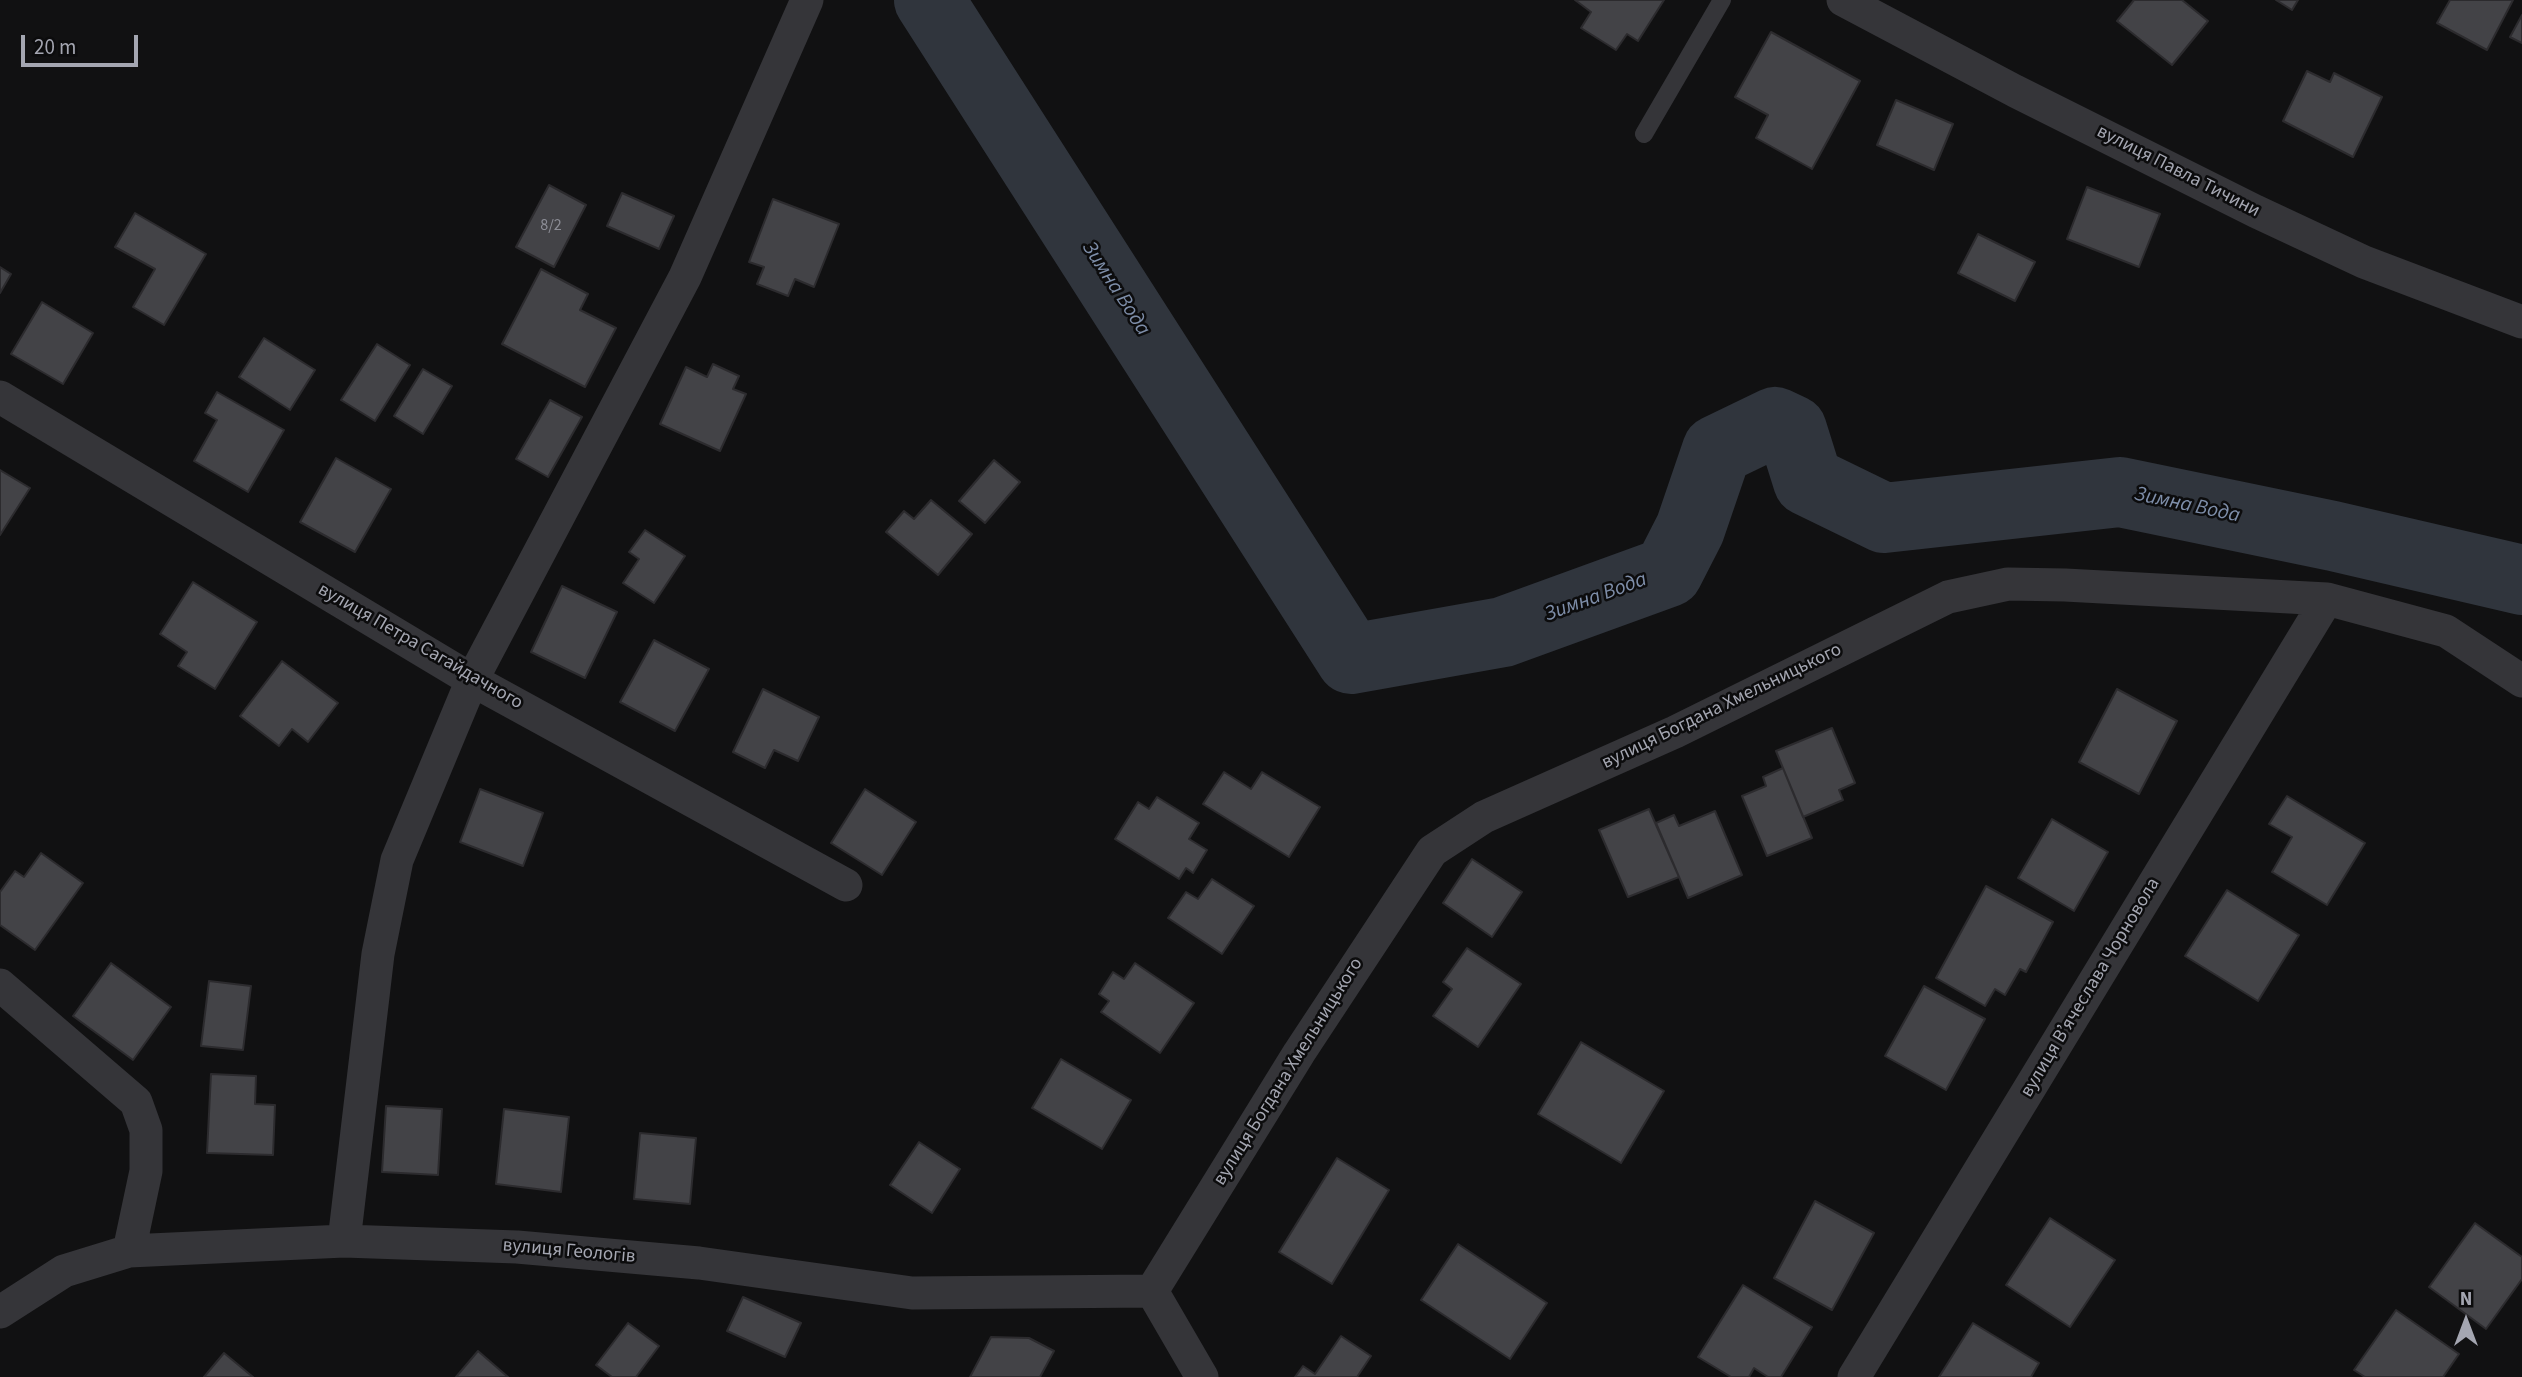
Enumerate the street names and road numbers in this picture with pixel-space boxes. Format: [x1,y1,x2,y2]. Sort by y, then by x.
street label: вулиця Павла Тичини [2093,121,2263,223]
street label: вулиця Петра Сагайдачного [313,579,527,715]
street label: вулиця Богдана Хмельницького [1598,639,1846,775]
street label: вулиця Вʼячеслава Чорновола [2016,874,2166,1102]
street label: вулиця Богдана Хмельницького [1209,954,1369,1190]
street label: вулиця Геологів [502,1235,636,1269]

